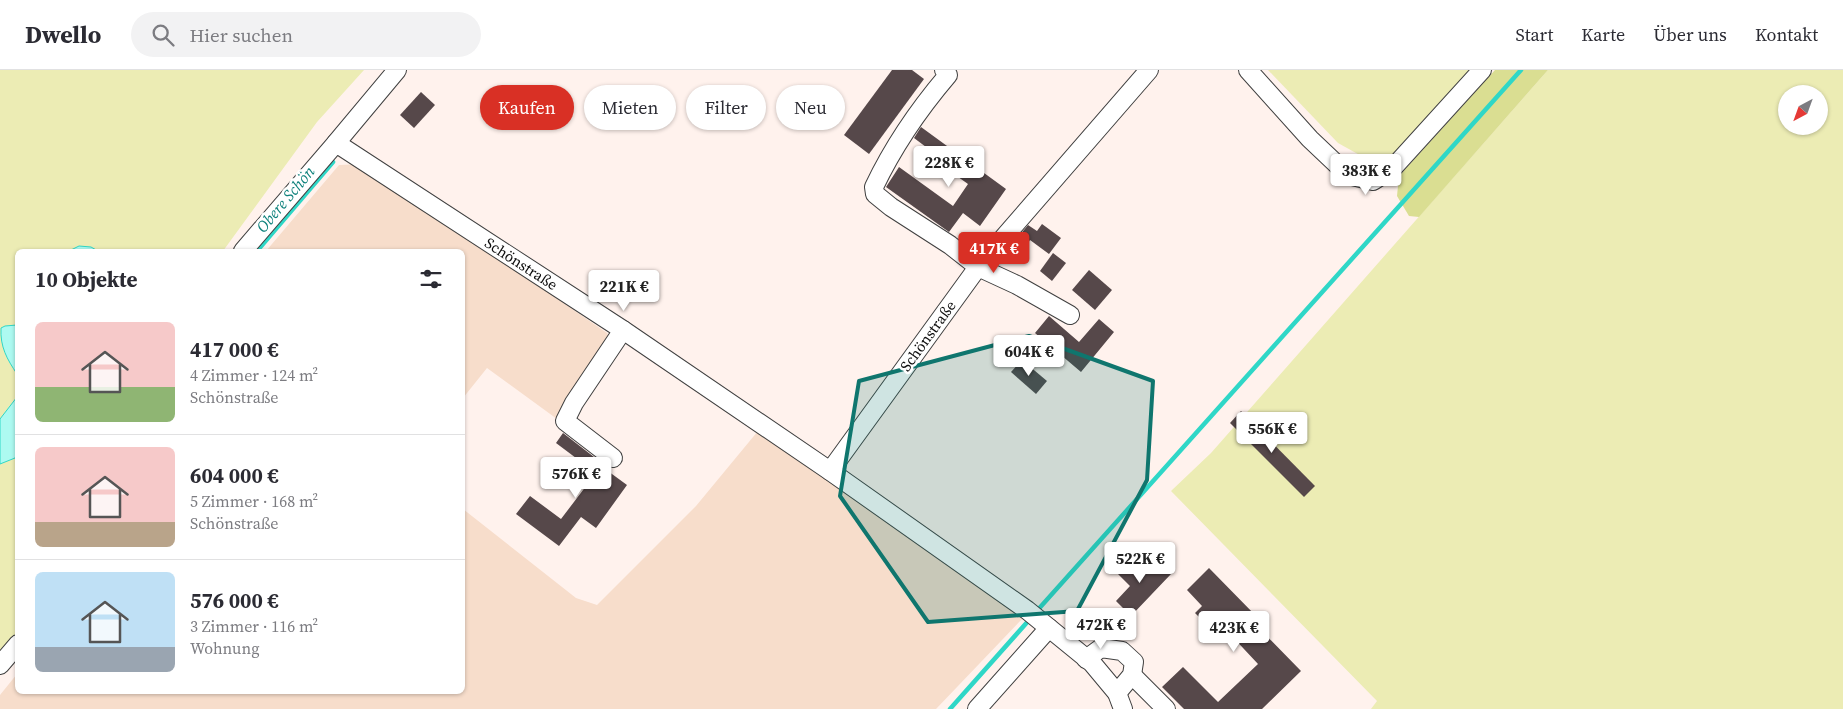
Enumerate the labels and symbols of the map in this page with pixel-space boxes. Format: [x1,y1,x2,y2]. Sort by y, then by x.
north arrow [1778,85,1828,135]
pin: 228K € [908,146,990,188]
pin: 383K € [1325,154,1407,196]
water label: Obere Schön [251,161,319,237]
street label: Schönstraße [481,232,562,295]
pin: 417K € [953,232,1035,274]
pin: 221K € [583,270,665,312]
street label: Schönstraße [895,296,961,375]
pin: 604K € [988,334,1070,377]
pin: 556K € [1231,412,1313,454]
pin: 576K € [535,456,617,499]
pin: 522K € [1099,542,1181,584]
pin: 472K € [1060,608,1142,650]
pin: 423K € [1193,610,1275,653]

